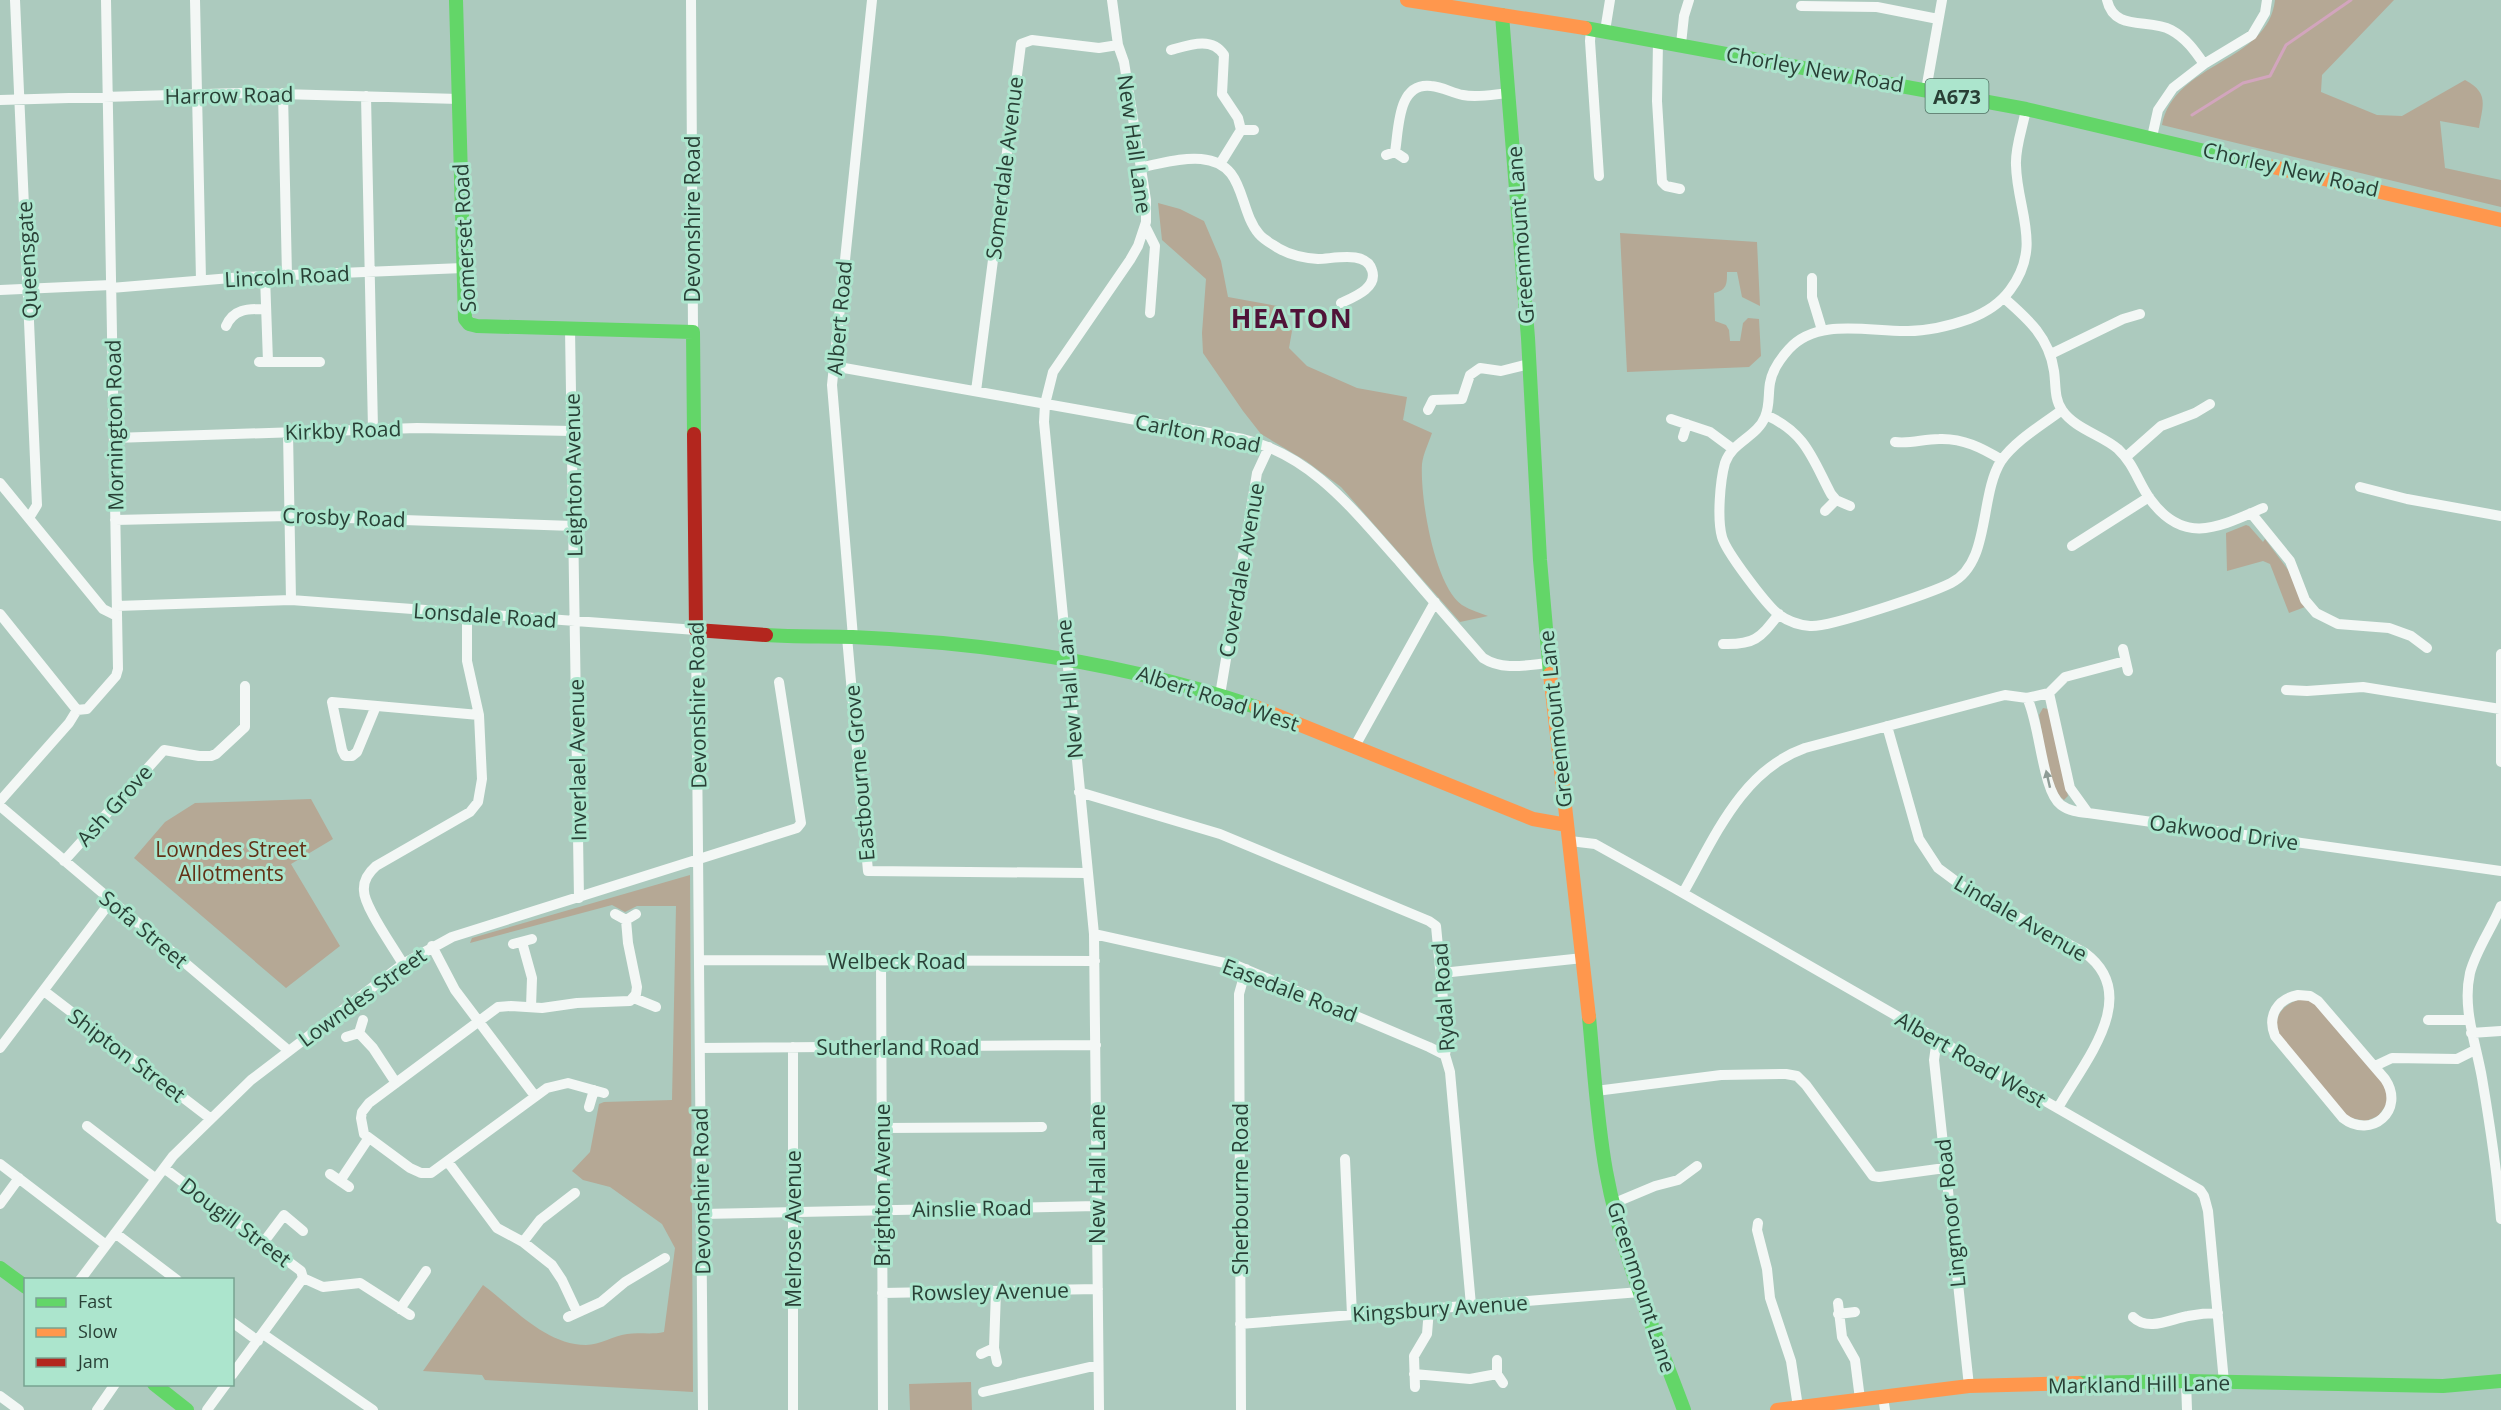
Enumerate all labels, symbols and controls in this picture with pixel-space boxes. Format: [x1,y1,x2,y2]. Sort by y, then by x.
street label: Chorley New Road [1724,40,1906,98]
street label: New Hall Lane [1111,73,1159,215]
street label: Somerdale Avenue [979,75,1029,261]
road number: A673 [1926,79,1988,113]
street label: Harrow Road [164,80,294,110]
street label: Devonshire Road [678,135,706,303]
street label: Chorley New Road [2200,135,2382,203]
street label: Greenmount Lane [1500,145,1540,325]
street label: Somerset Road [446,163,482,313]
street label: Queensgate [10,200,44,320]
street label: Lincoln Road [224,259,350,293]
street label: Albert Road [820,260,858,376]
district label: HEATON [1231,299,1353,336]
street label: Mornington Road [99,339,129,511]
street label: Leighton Avenue [558,393,588,557]
street label: Carlton Road [1133,407,1263,459]
street label: Kirkby Road [284,414,402,446]
street label: Coverdale Avenue [1212,480,1270,660]
street label: Crosby Road [282,501,406,533]
street label: Lonsdale Road [412,596,558,634]
street label: New Hall Lane [1049,618,1089,760]
street label: Devonshire Road [682,621,712,789]
street label: Greenmount Lane [1532,629,1578,809]
street label: Albert Road West [1133,659,1303,737]
street label: Inverlael Avenue [562,679,592,841]
street label: Eastbourne Grove [837,684,881,862]
street label: Ash Grove [70,758,158,852]
one-way arrow [2043,769,2052,788]
street label: Oakwood Drive [2148,808,2300,856]
park label: Lowndes Street Allotments [155,835,307,887]
street label: Lindale Avenue [1949,869,2093,967]
street label: Sofa Street [94,884,194,974]
street label: Lowndes Street [292,941,432,1053]
street label: Rydal Road [1425,942,1461,1052]
street label: Welbeck Road [828,947,966,975]
street label: Easedale Road [1219,951,1361,1029]
street label: Shipton Street [63,1002,191,1108]
street label: Albert Road West [1891,1005,2051,1113]
street label: Sutherland Road [816,1033,980,1061]
street label: Brighton Avenue [868,1103,896,1267]
street label: Sherbourne Road [1226,1103,1254,1275]
street label: New Hall Lane [1083,1104,1111,1244]
street label: Devonshire Road [686,1107,716,1275]
street label: Lingmoor Road [1928,1137,1972,1289]
street label: Melrose Avenue [779,1150,807,1308]
street label: Dougill Street [175,1171,297,1273]
street label: Ainslie Road [912,1193,1032,1223]
street label: Greenmount Lane [1601,1198,1683,1376]
street label: Rowsley Avenue [911,1276,1069,1306]
legend [24,1278,234,1386]
street label: Kingsbury Avenue [1351,1288,1529,1328]
text: Fast [78,1289,112,1313]
text: Slow [78,1319,117,1343]
text: Jam [76,1349,110,1373]
street label: Markland Hill Lane [2048,1368,2230,1400]

